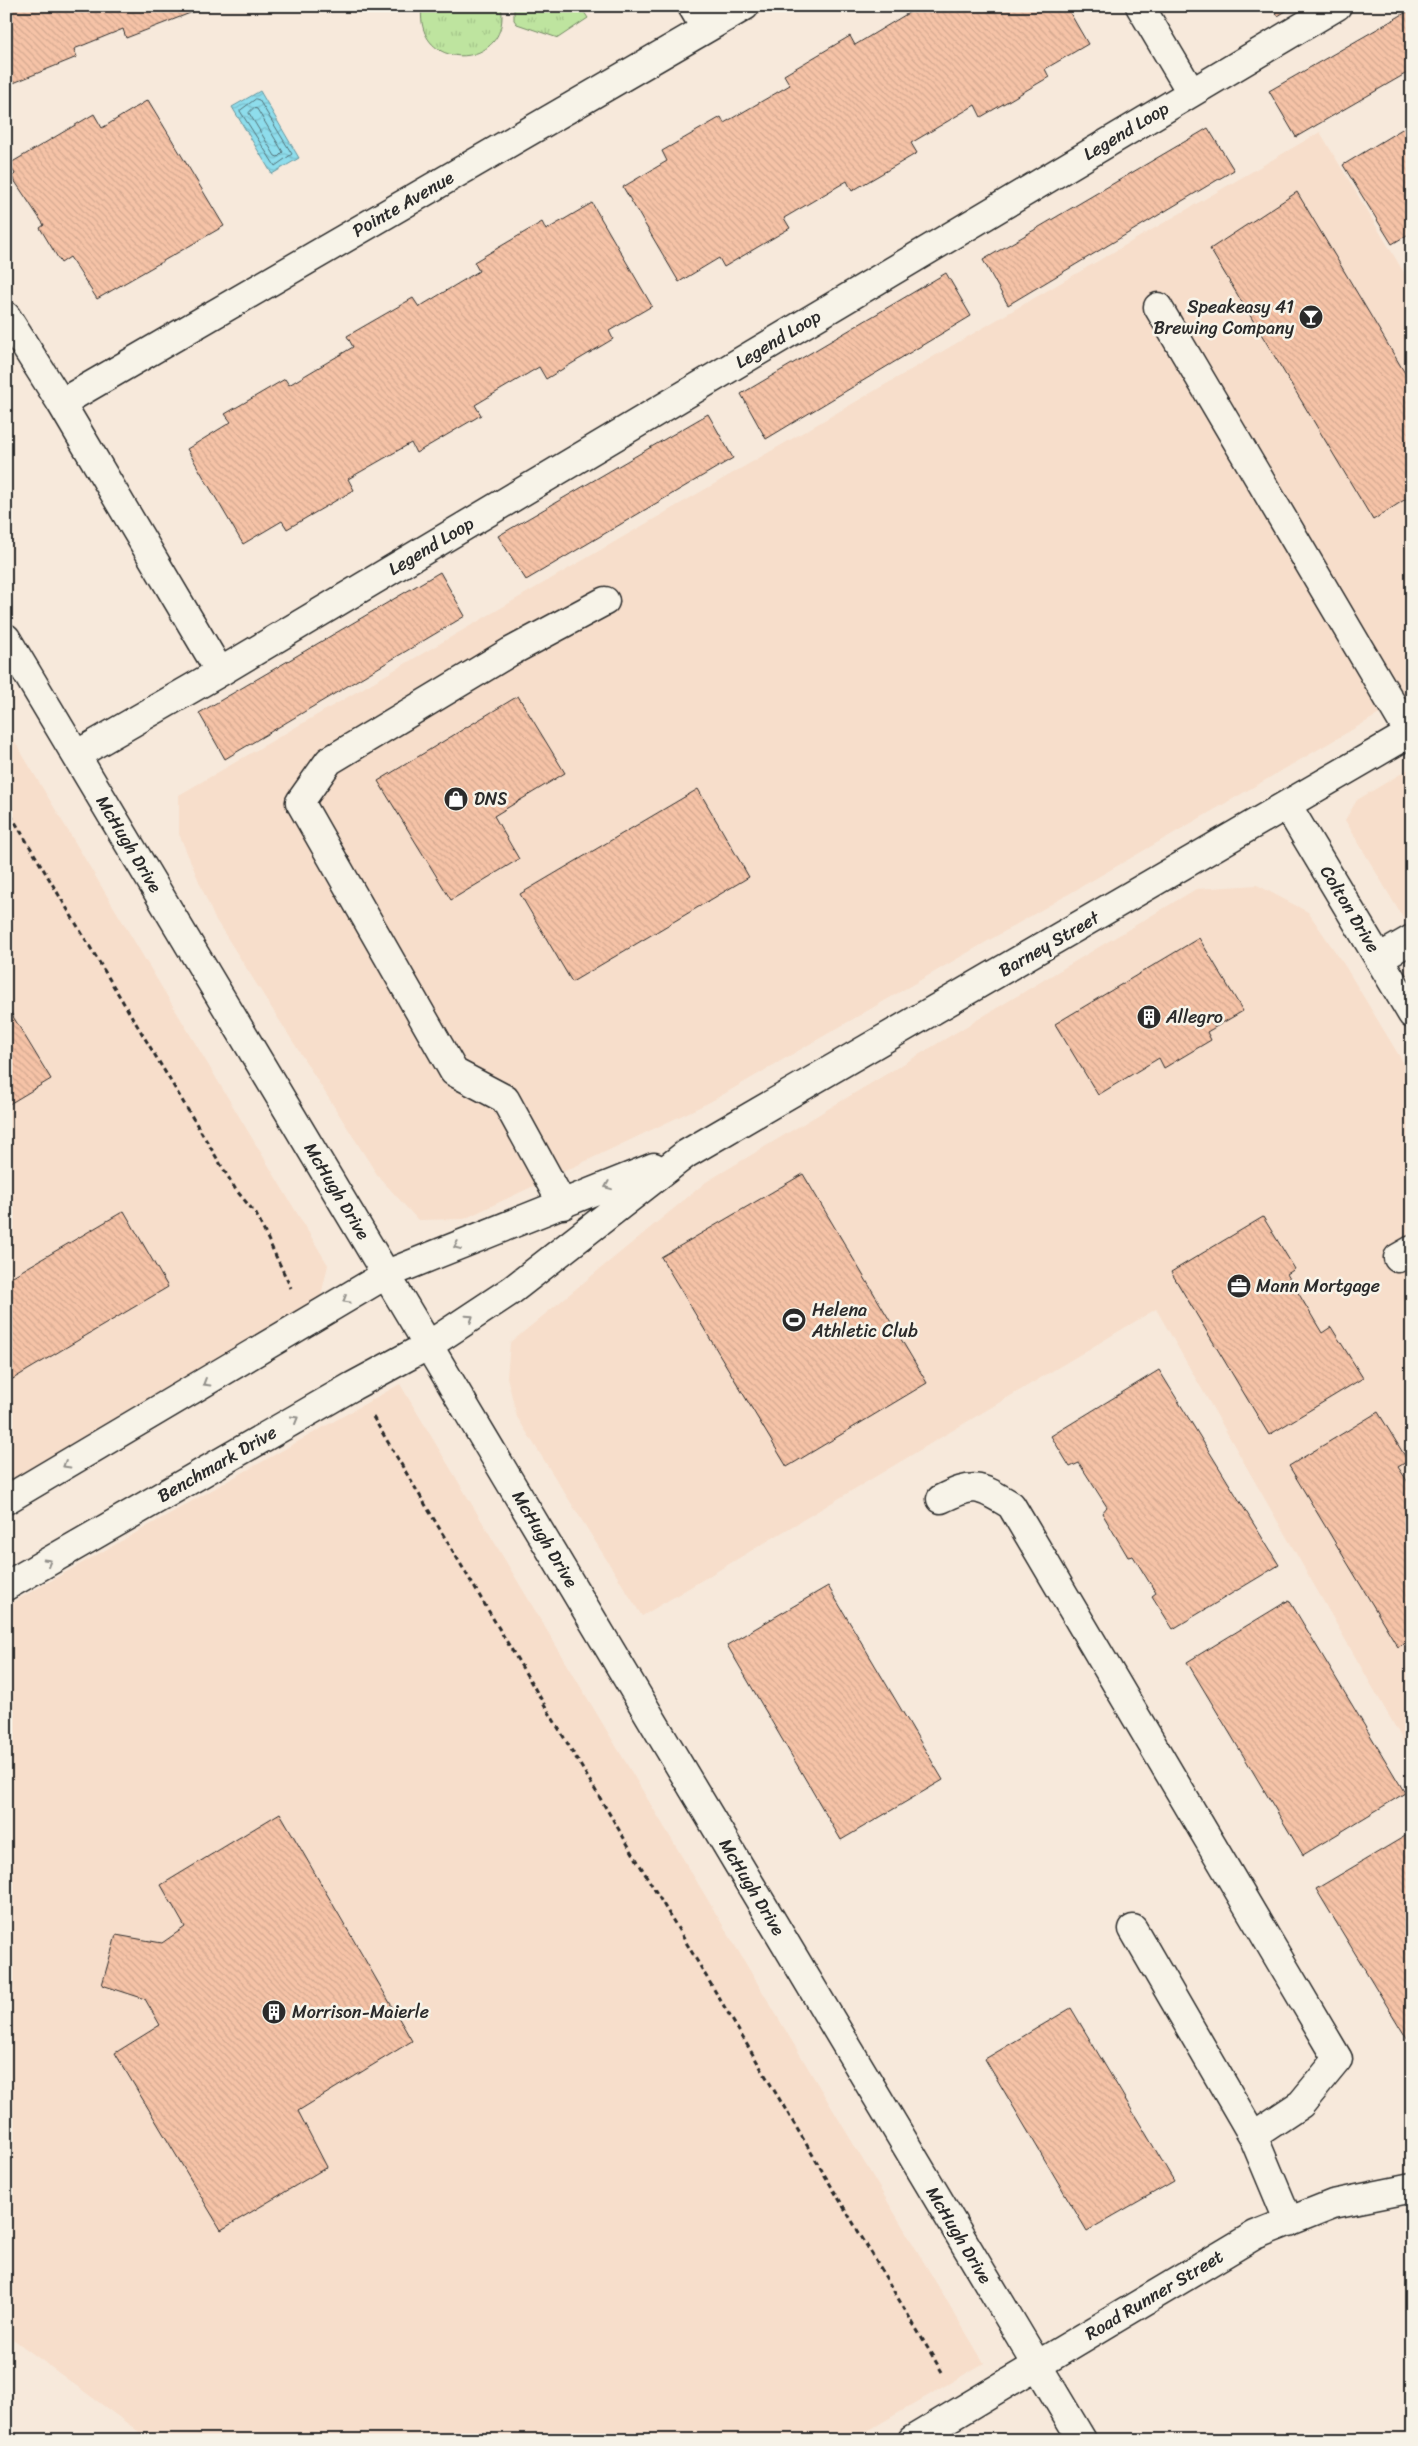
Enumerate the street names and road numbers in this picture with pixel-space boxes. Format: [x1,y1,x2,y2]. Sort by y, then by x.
street label: Legend Loop [1077,92,1176,169]
street label: Pointe Avenue [346,162,460,246]
street label: Legend Loop [729,300,828,377]
street label: Legend Loop [382,507,481,584]
street label: McHugh Drive [87,789,171,899]
street label: Colton Drive [1311,859,1389,959]
street label: Barney Street [992,902,1106,986]
street label: McHugh Drive [295,1136,379,1246]
street label: Benchmark Drive [151,1417,283,1511]
street label: McHugh Drive [503,1484,587,1594]
street label: McHugh Drive [710,1832,794,1942]
street label: McHugh Drive [917,2180,1001,2290]
street label: Road Runner Street [1078,2241,1230,2349]

